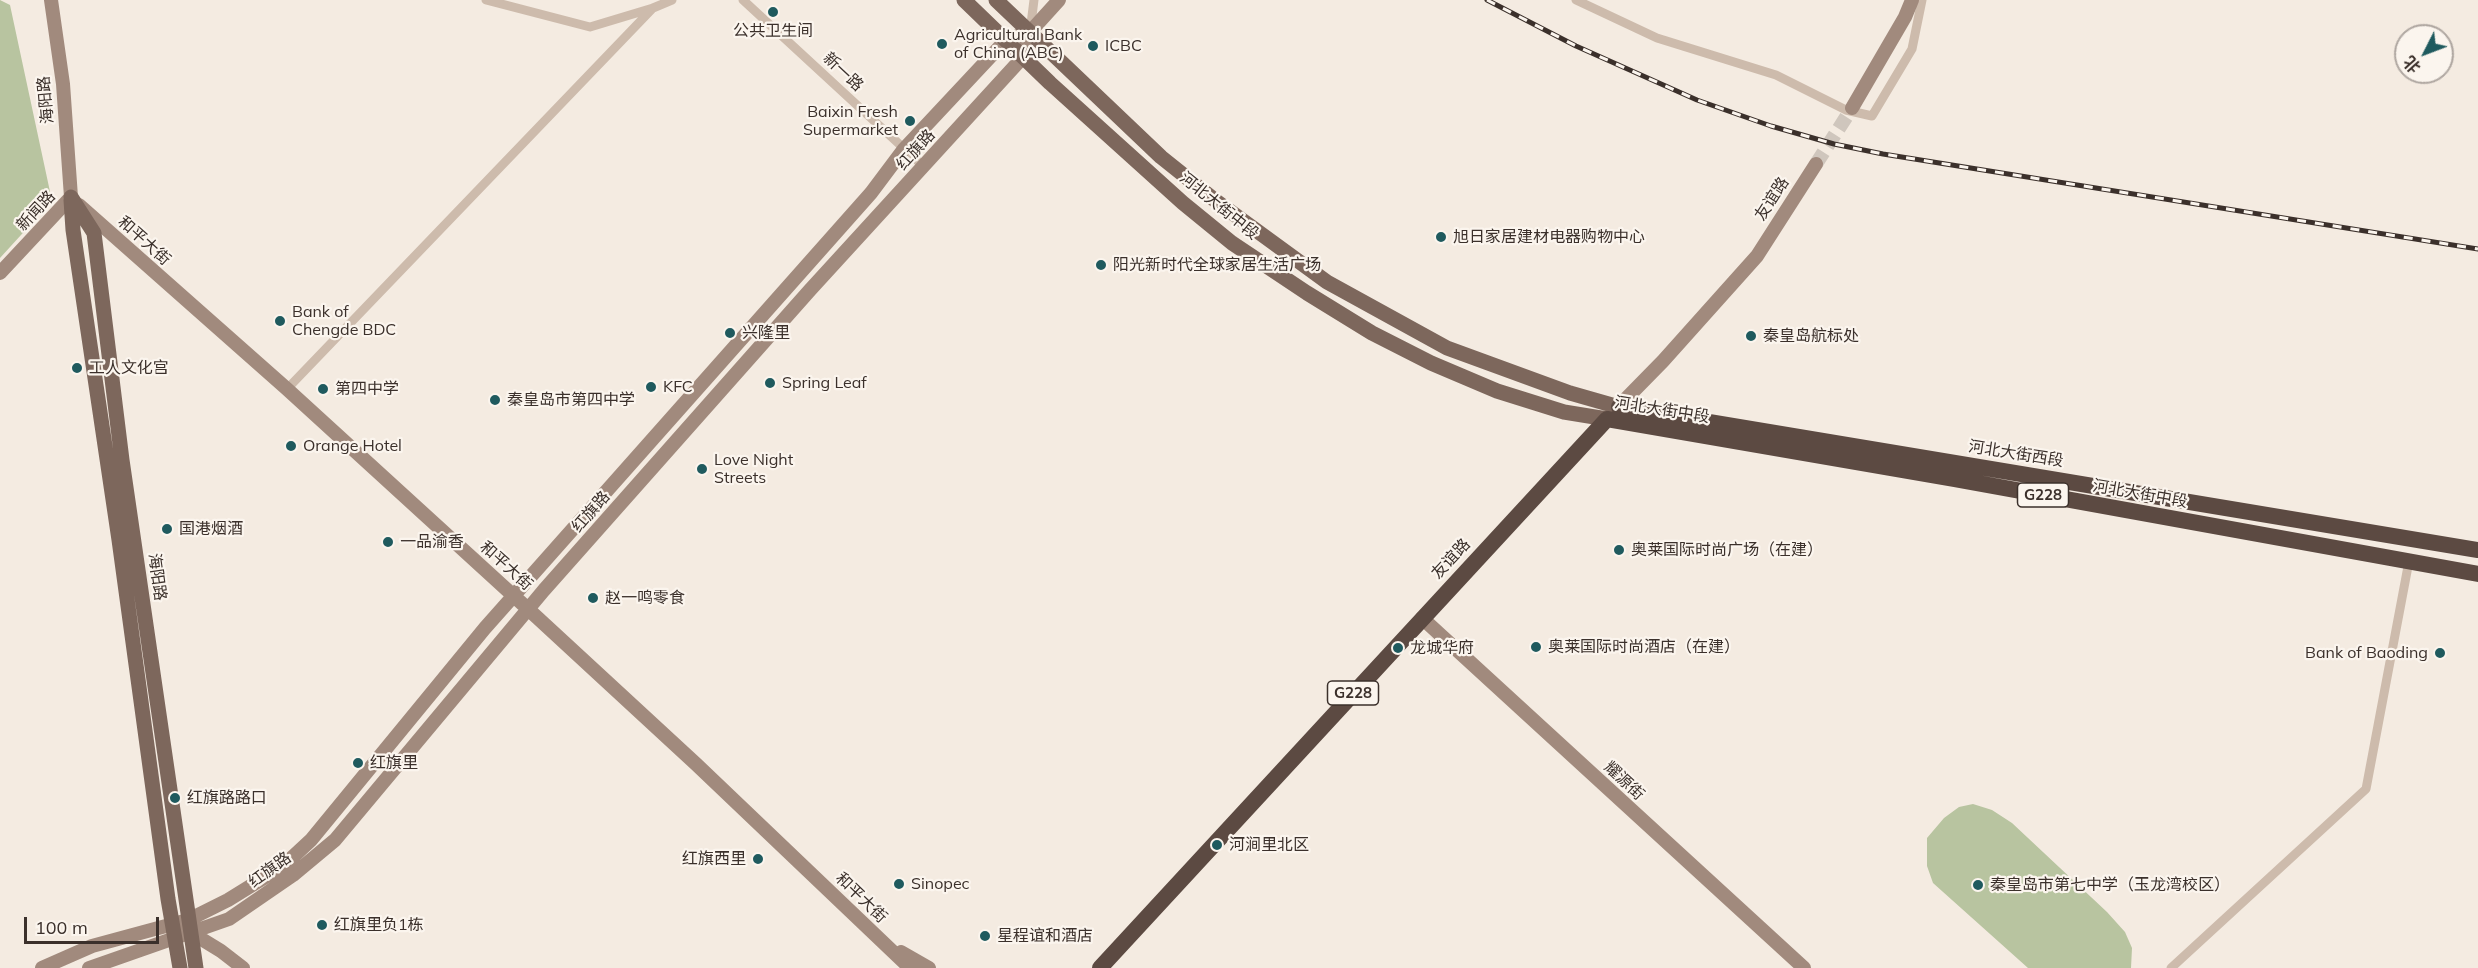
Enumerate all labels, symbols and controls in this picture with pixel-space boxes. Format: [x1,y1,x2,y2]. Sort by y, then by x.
marker: 公共卫生间 [766,5,780,19]
place label: 公共卫生间 [733,21,813,41]
north arrow [2394,24,2454,84]
place label: Agricultural Bank of China (ABC) [954,25,1082,63]
place label: ICBC [1105,36,1142,56]
marker: Agricultural Bank of China (ABC) [935,37,949,51]
marker: ICBC [1086,39,1100,53]
street label: 新一路 [819,49,867,95]
text: 北 [2399,52,2425,77]
street label: 海阳路 [34,75,58,125]
place label: Baixin Fresh Supermarket [803,102,898,140]
marker: Baixin Fresh Supermarket [903,114,917,128]
street label: 红旗路 [893,126,939,174]
street label: 河北大街中段 [1176,168,1262,244]
street label: 友谊路 [1751,174,1793,224]
street label: 新闻路 [13,187,59,235]
street label: 和平大街 [114,212,174,270]
place label: 旭日家居建材电器购物中心 [1453,227,1645,247]
marker: 旭日家居建材电器购物中心 [1434,230,1448,244]
place label: 阳光新时代全球家居生活广场 [1113,255,1321,275]
marker: 阳光新时代全球家居生活广场 [1094,258,1108,272]
place label: Bank of Chengde BDC [292,302,396,340]
marker: Bank of Chengde BDC [273,314,287,328]
place label: 兴隆里 [742,323,790,343]
marker: 兴隆里 [723,326,737,340]
place label: 秦皇岛航标处 [1763,326,1859,346]
marker: 秦皇岛航标处 [1744,329,1758,343]
place label: 工人文化宫 [89,358,169,378]
marker: 工人文化宫 [70,361,84,375]
place label: Spring Leaf [782,373,867,393]
marker: Spring Leaf [763,376,777,390]
place label: KFC [663,377,693,397]
place label: 第四中学 [335,379,399,399]
marker: KFC [644,380,658,394]
marker: 第四中学 [316,382,330,396]
place label: 秦皇岛市第四中学 [507,390,635,410]
marker: 秦皇岛市第四中学 [488,393,502,407]
street label: 河北大街中段 [1613,393,1711,427]
place label: Orange Hotel [303,436,402,456]
street label: 河北大街西段 [1967,437,2065,471]
marker: Orange Hotel [284,439,298,453]
place label: Love Night Streets [714,450,793,488]
marker: Love Night Streets [695,462,709,476]
street label: 河北大街中段 [2091,476,2189,512]
road number: G228 [2018,483,2068,507]
street label: 红旗路 [568,488,614,536]
place label: 国港烟酒 [179,519,243,539]
marker: 国港烟酒 [160,522,174,536]
place label: 一品渝香 [400,532,464,552]
marker: 一品渝香 [381,535,395,549]
street label: 友谊路 [1428,535,1474,583]
street label: 和平大街 [476,537,536,595]
place label: 奥莱国际时尚广场（在建） [1631,540,1823,560]
marker: 奥莱国际时尚广场（在建） [1612,543,1626,557]
street label: 海阳路 [144,552,170,602]
place label: 赵一鸣零食 [605,588,685,608]
marker: 赵一鸣零食 [586,591,600,605]
place label: 奥莱国际时尚酒店（在建） [1548,637,1740,657]
place label: 龙城华府 [1410,638,1474,658]
marker: 奥莱国际时尚酒店（在建） [1529,640,1543,654]
marker: 龙城华府 [1391,641,1405,655]
place label: Bank of Baoding [2305,643,2428,663]
marker: Bank of Baoding [2433,646,2447,660]
road number: G228 [1328,681,1378,705]
place label: 红旗里 [370,753,418,773]
marker: 红旗里 [351,756,365,770]
street label: 耀源街 [1600,758,1648,804]
place label: 红旗路路口 [187,788,267,808]
marker: 红旗路路口 [168,791,182,805]
place label: 河涧里北区 [1229,835,1309,855]
marker: 河涧里北区 [1210,838,1224,852]
street label: 红旗路 [245,848,295,892]
place label: 红旗西里 [682,849,746,869]
marker: 红旗西里 [751,852,765,866]
street label: 和平大街 [831,869,891,927]
place label: Sinopec [911,874,970,894]
place label: 秦皇岛市第七中学（玉龙湾校区） [1990,875,2230,895]
marker: Sinopec [892,877,906,891]
marker: 秦皇岛市第七中学（玉龙湾校区） [1971,878,1985,892]
scale bar [27,905,162,943]
place label: 红旗里负1栋 [334,915,424,935]
text: 100 m [35,916,88,939]
marker: 红旗里负1栋 [315,918,329,932]
place label: 星程谊和酒店 [997,926,1093,946]
marker: 星程谊和酒店 [978,929,992,943]

